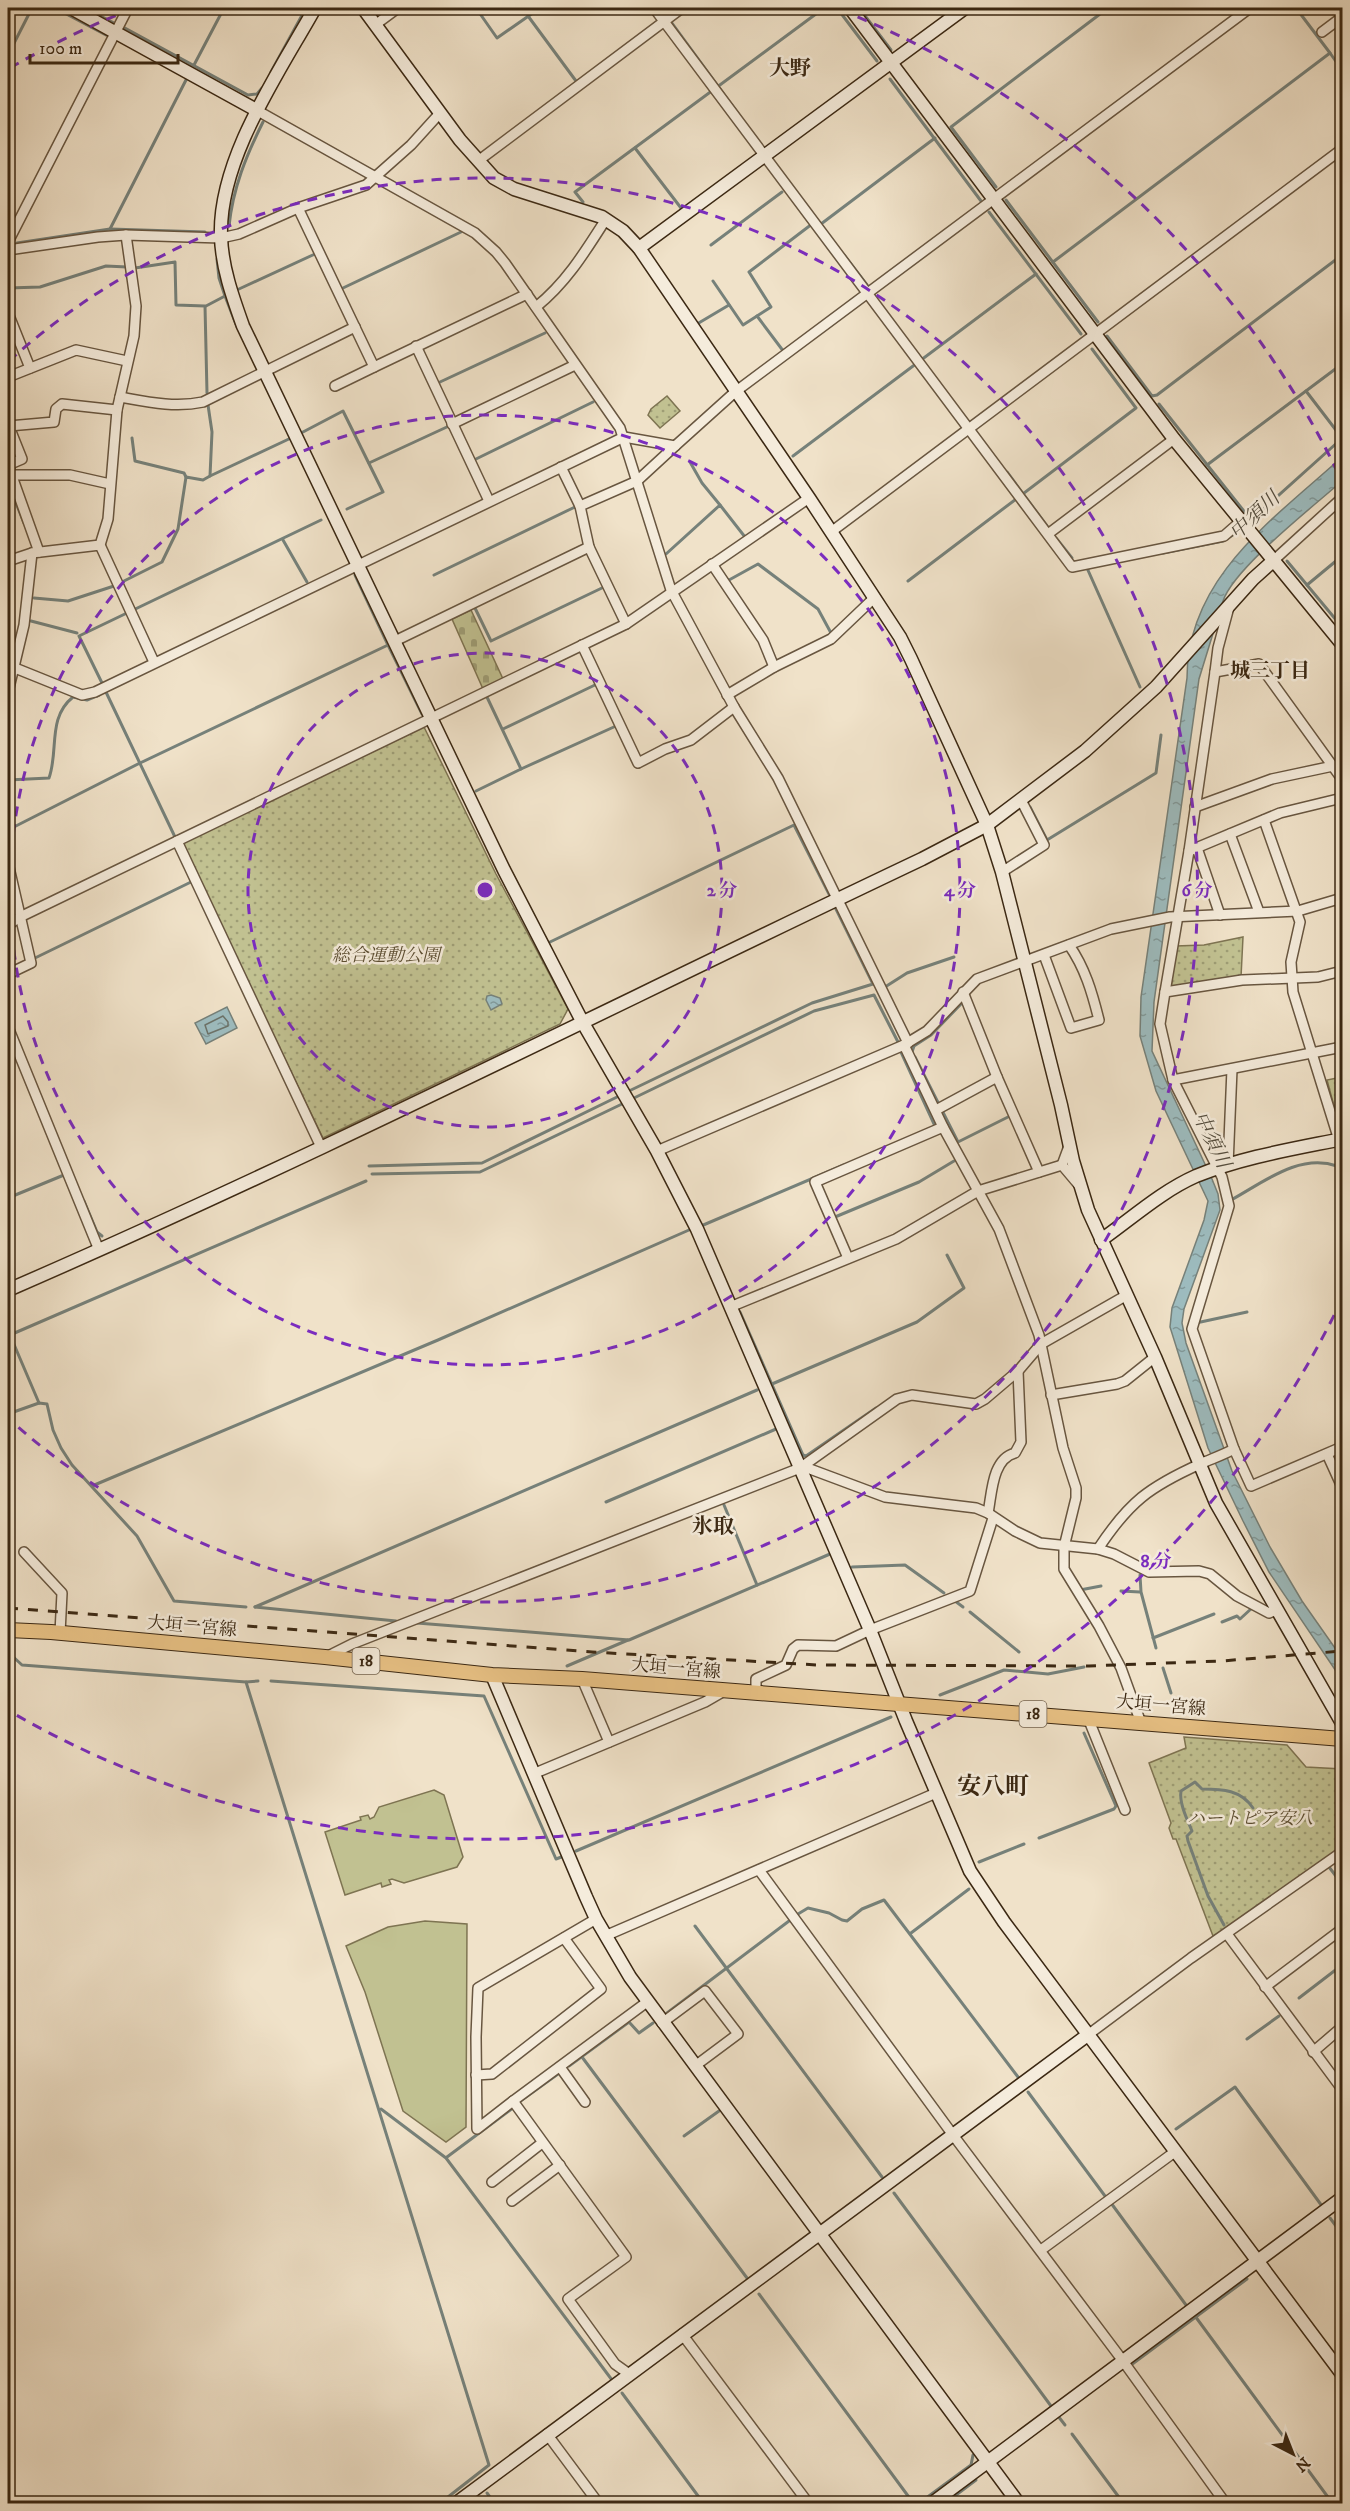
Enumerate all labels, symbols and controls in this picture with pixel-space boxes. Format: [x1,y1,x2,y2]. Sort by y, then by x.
scale bar [30,27,178,65]
text: 100 m [39,38,82,60]
district label: 大野 [769,56,811,82]
water label: 中須川 [1225,485,1287,546]
district label: 城三丁目 [1230,659,1310,684]
centre of rings [475,880,495,900]
text: 2 分 [707,880,737,902]
text: 4 分 [943,880,976,902]
text: 6 分 [1181,880,1213,902]
park label: 総合運動公園 [332,945,443,967]
water label: 中須川 [1187,1108,1236,1174]
district label: 氷取 [692,1514,734,1540]
text: 8 分 [1141,1551,1171,1573]
street label: 大垣一宮線 [146,1612,238,1642]
road number: 18 [352,1648,380,1674]
street label: 大垣一宮線 [630,1654,722,1684]
street label: 大垣一宮線 [1115,1691,1207,1721]
road number: 18 [1020,1701,1046,1727]
district label: 安八町 [957,1772,1029,1802]
park label: ハートピア安八 [1187,1808,1313,1830]
north arrow [1263,2424,1323,2484]
text: N [1291,2453,1314,2476]

